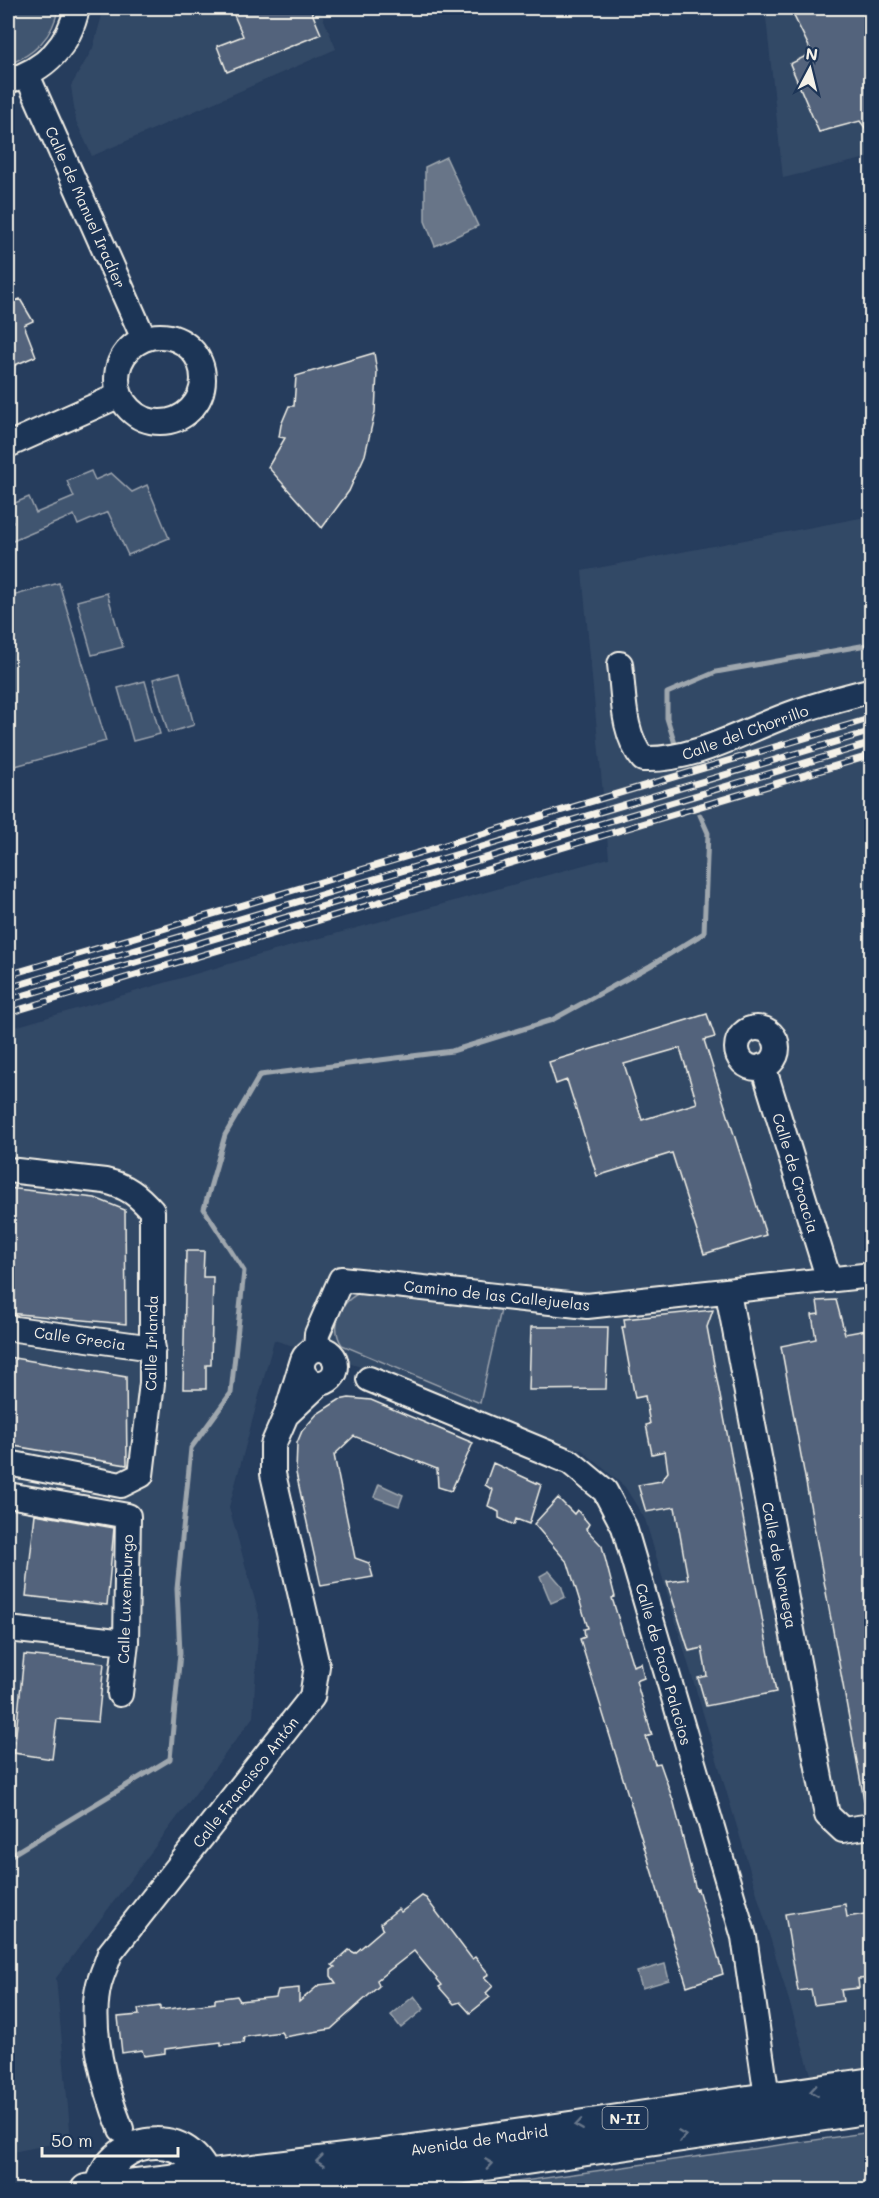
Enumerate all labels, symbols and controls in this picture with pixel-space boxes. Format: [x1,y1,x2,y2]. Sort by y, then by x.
north arrow [780,39,840,99]
text: N [805,42,819,65]
street label: Calle de Manuel Iradier [41,123,131,291]
street label: Calle del Chorrillo [679,700,811,764]
street label: Calle de Croacia [768,1111,824,1235]
street label: Camino de las Callejuelas [403,1275,591,1315]
street label: Calle Irlanda [140,1295,162,1391]
street label: Calle Grecia [33,1322,127,1354]
street label: Calle de Noruega [758,1500,802,1630]
street label: Calle Luxemburgo [113,1534,137,1664]
street label: Calle de Paco Palacios [631,1581,697,1747]
street label: Calle Francisco Antón [188,1712,302,1852]
one-way arrow [809,2084,818,2097]
road number: N-II [602,2107,648,2129]
one-way arrow [574,2118,584,2130]
scale bar [42,2120,178,2158]
street label: Avenida de Madrid [409,2120,549,2160]
text: 50 m [51,2128,93,2152]
one-way arrow [678,2130,687,2142]
one-way arrow [315,2154,324,2167]
one-way arrow [485,2159,494,2171]

